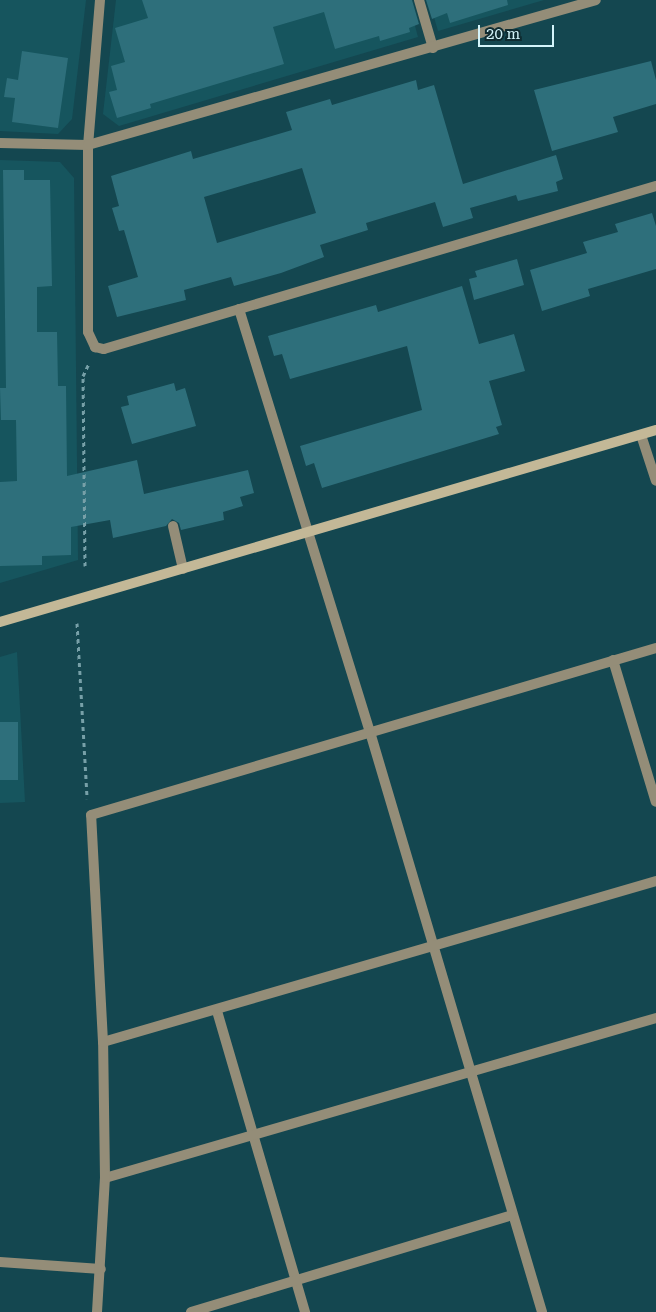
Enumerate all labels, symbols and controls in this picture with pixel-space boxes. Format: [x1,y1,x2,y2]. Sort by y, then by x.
scale bar [481,15,557,47]
text: 20 m [486,25,520,43]

